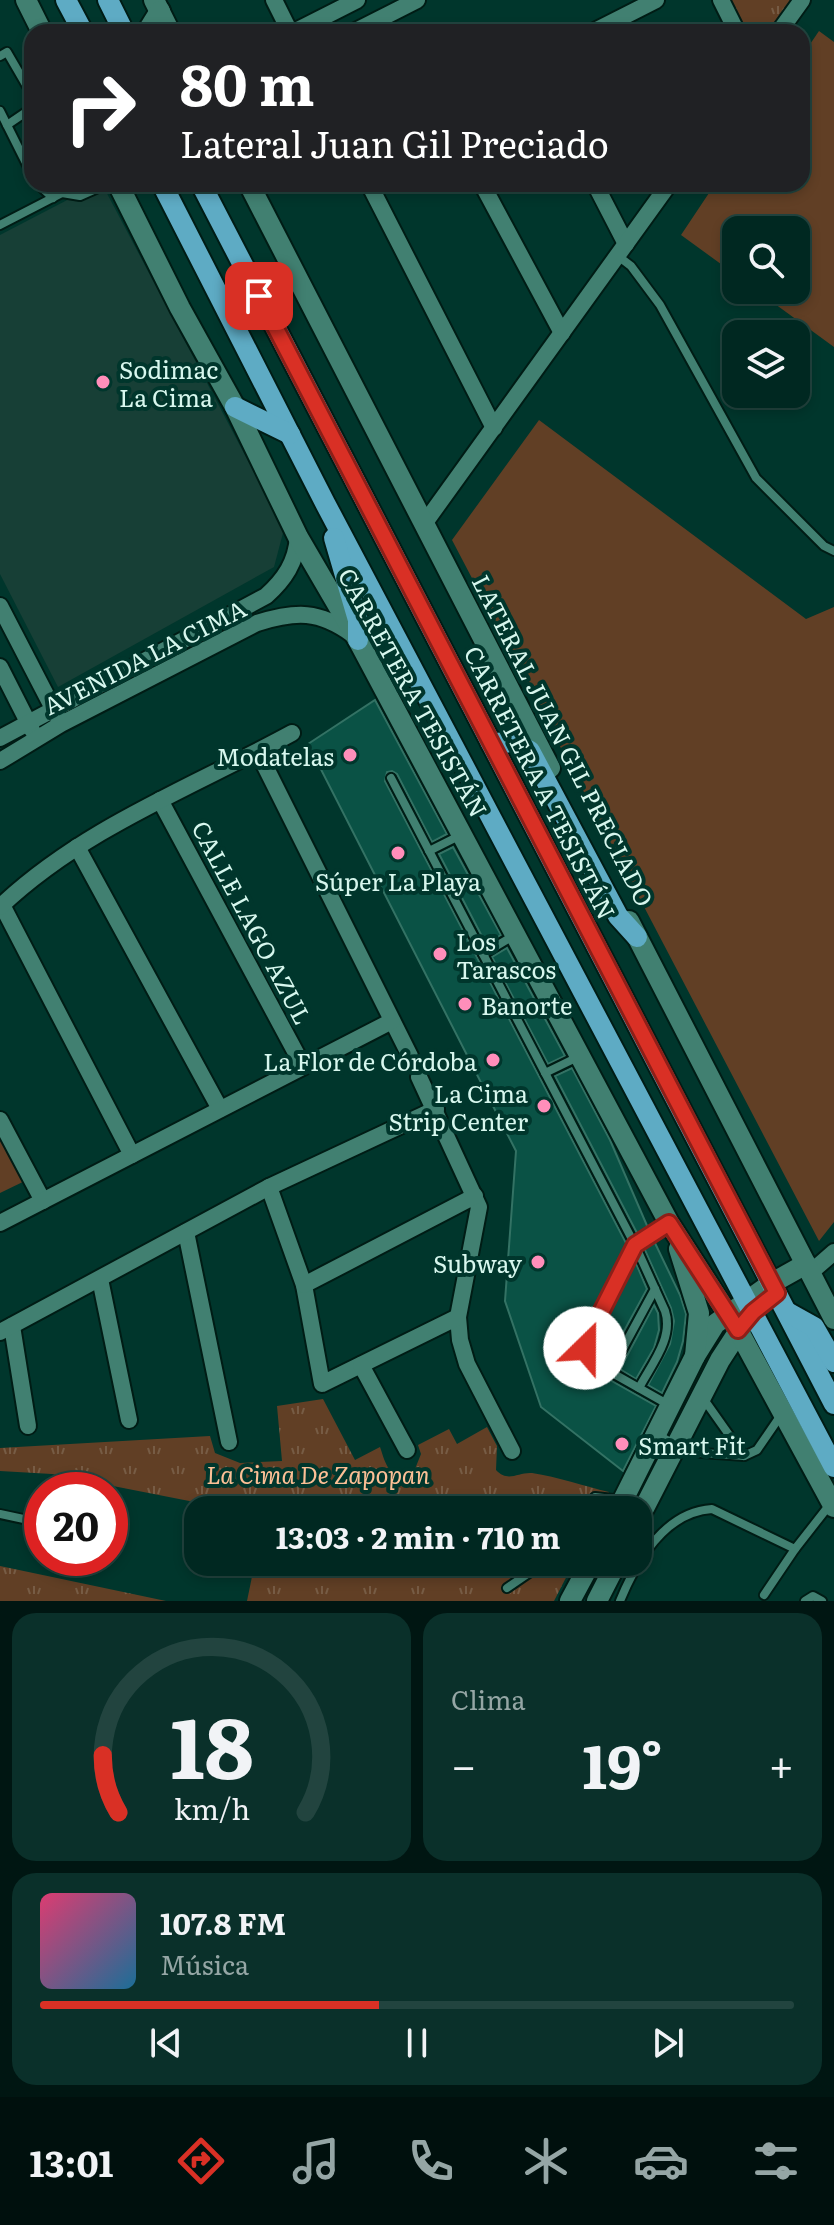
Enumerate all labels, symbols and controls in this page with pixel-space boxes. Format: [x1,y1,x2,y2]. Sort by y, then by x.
text: 80 m [180,40,315,123]
icon: right [48,56,152,160]
text: Lateral Juan Gil Preciado [180,116,609,169]
map controls [722,216,810,408]
button: search [722,216,810,304]
pin [225,262,293,330]
icon: arrive [237,274,281,318]
button: layers [722,320,810,408]
place label: Sodimac La Cima [119,351,218,414]
marker: Sodimac La Cima [94,373,112,391]
street label: CARRETERA TESISTÁN [331,561,497,823]
street label: LATERAL JUAN GIL PRECIADO [465,568,663,912]
street label: AVENIDA LA CIMA [36,590,252,722]
street label: CARRETERA A TESISTÁN [457,639,625,925]
place label: Modatelas [216,738,334,773]
marker: Modatelas [341,746,359,764]
street label: CALLE LAGO AZUL [184,814,322,1030]
marker: Súper La Playa [389,844,407,862]
place label: Súper La Playa [315,863,481,898]
place label: Los Tarascos [456,923,556,986]
marker: Los Tarascos [431,945,449,963]
place label: Banorte [481,987,573,1022]
marker: Banorte [456,995,474,1013]
place label: La Flor de Córdoba [263,1043,477,1078]
marker: La Flor de Córdoba [484,1051,502,1069]
place label: La Cima Strip Center [388,1075,529,1138]
marker: La Cima Strip Center [535,1097,553,1115]
place label: Subway [433,1245,522,1280]
marker: Subway [529,1253,547,1271]
position arrow [543,1306,627,1390]
place label: Smart Fit [638,1427,746,1462]
marker: Smart Fit [613,1435,631,1453]
park label: La Cima De Zapopan [206,1456,430,1491]
speed limit sign: 20 [24,1472,128,1576]
text: 13:03 · 2 min · 710 m [276,1514,560,1558]
text: Clima [451,1679,526,1718]
text: 18 [170,1681,253,1805]
text: 19° [582,1718,663,1807]
text: − [451,1730,477,1796]
text: + [768,1730,794,1796]
text: km/h [173,1786,250,1829]
text: 107.8 FM [160,1900,286,1944]
text: Música [160,1944,249,1983]
icon: previous [144,2021,188,2065]
icon: pause [395,2021,439,2065]
icon: next [646,2021,690,2065]
icon: directions [173,2133,229,2189]
icon: music [288,2133,344,2189]
icon: phone [403,2133,459,2189]
icon: climate [518,2133,574,2189]
icon: car [633,2133,689,2189]
icon: filters [748,2133,804,2189]
text: 13:01 [30,2135,113,2188]

